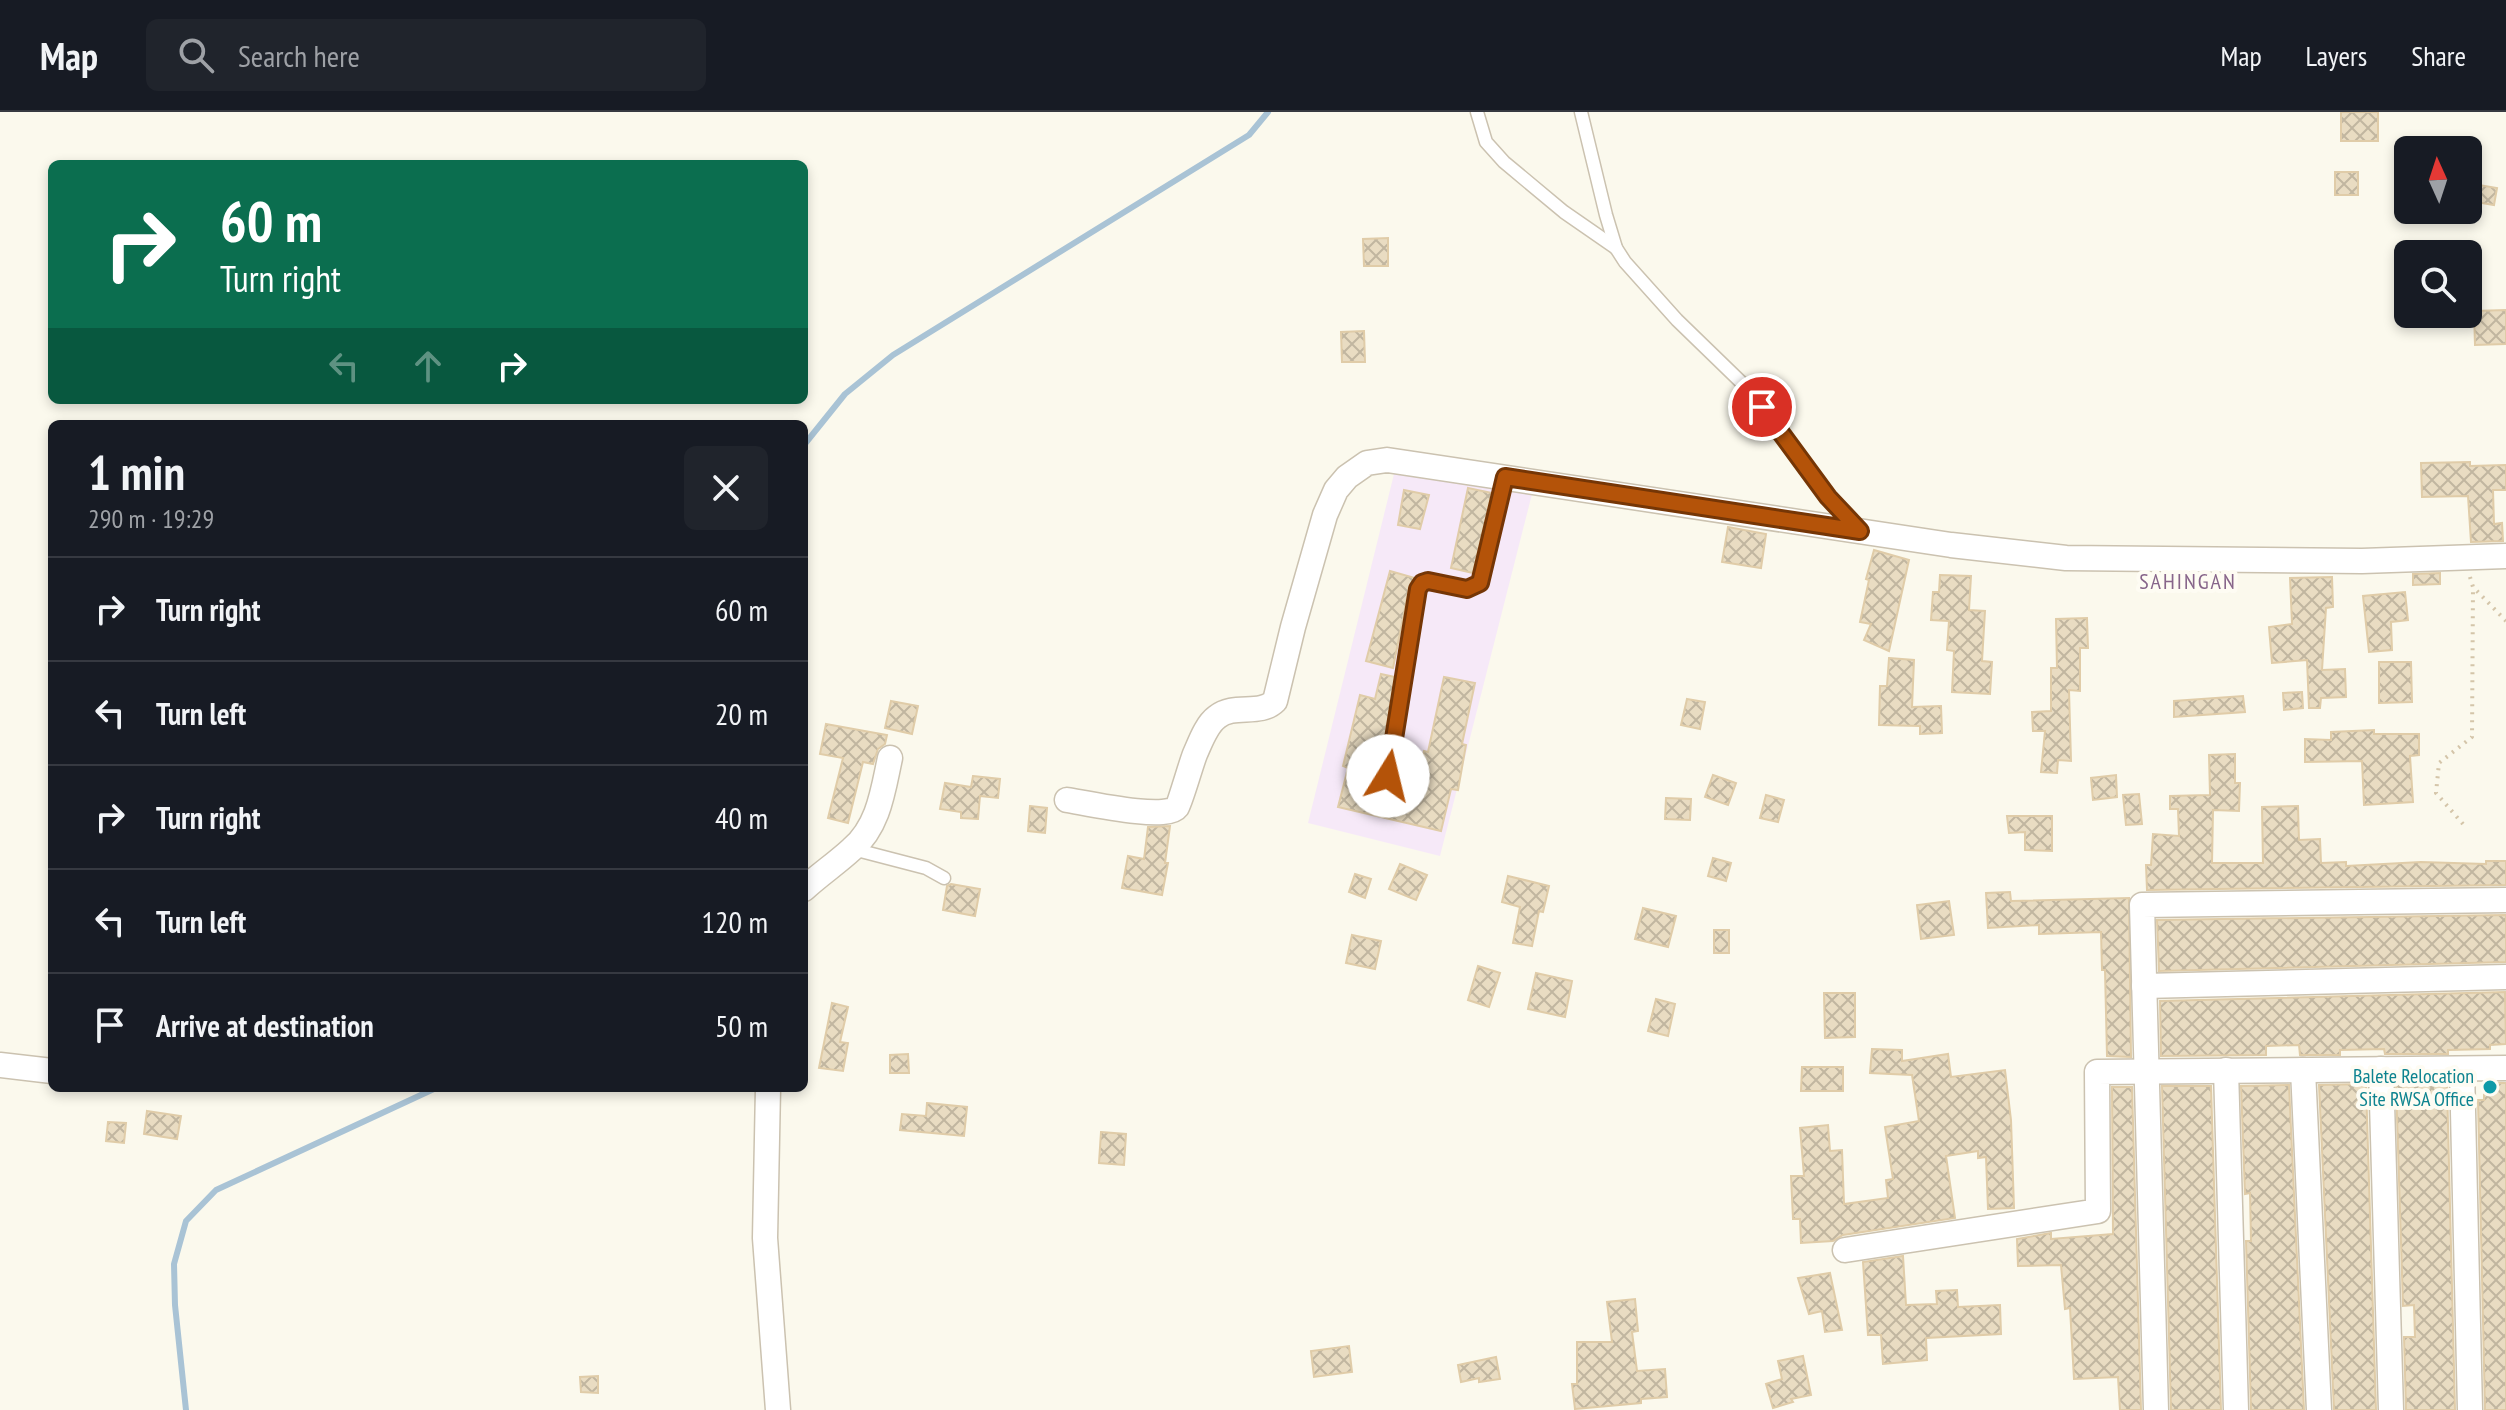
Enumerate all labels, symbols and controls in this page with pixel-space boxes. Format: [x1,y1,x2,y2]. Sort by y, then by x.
search box [146,19,706,91]
text: Map [40,31,98,80]
icon: search [174,33,218,77]
text: Search here [238,36,360,75]
text: Map [2220,37,2262,74]
text: Layers [2306,37,2367,74]
text: Share [2411,37,2466,74]
north arrow [2394,136,2482,224]
map controls [2394,136,2482,328]
text: 60 m [220,185,322,257]
icon: right [88,192,192,296]
button: search [2394,240,2482,328]
text: Turn right [220,255,341,302]
icon: left [322,344,366,388]
icon: ahead [406,344,450,388]
icon: right [490,344,534,388]
pin [1728,373,1796,441]
icon: arrive [1740,385,1784,429]
text: 1 min [88,441,185,503]
button: close [684,446,768,530]
text: 290 m · 19:29 [88,502,214,535]
district label: SAHINGAN [2139,567,2237,595]
icon: right [88,587,132,631]
text: Turn right [156,590,260,629]
text: 60 m [715,590,768,629]
icon: left [88,691,132,735]
text: Turn left [156,694,246,733]
text: 20 m [715,694,768,733]
position arrow [1346,734,1430,818]
icon: right [88,795,132,839]
text: Turn right [156,798,260,837]
text: 40 m [715,798,768,837]
icon: left [88,899,132,943]
text: Turn left [156,902,246,941]
text: 120 m [702,902,768,941]
icon: arrive [88,1003,132,1047]
text: Arrive at destination [156,1006,374,1045]
text: 50 m [715,1006,768,1045]
place label: Balete Relocation Site RWSA Office [2353,1063,2474,1112]
marker: Balete Relocation Site RWSA Office [2481,1078,2499,1096]

